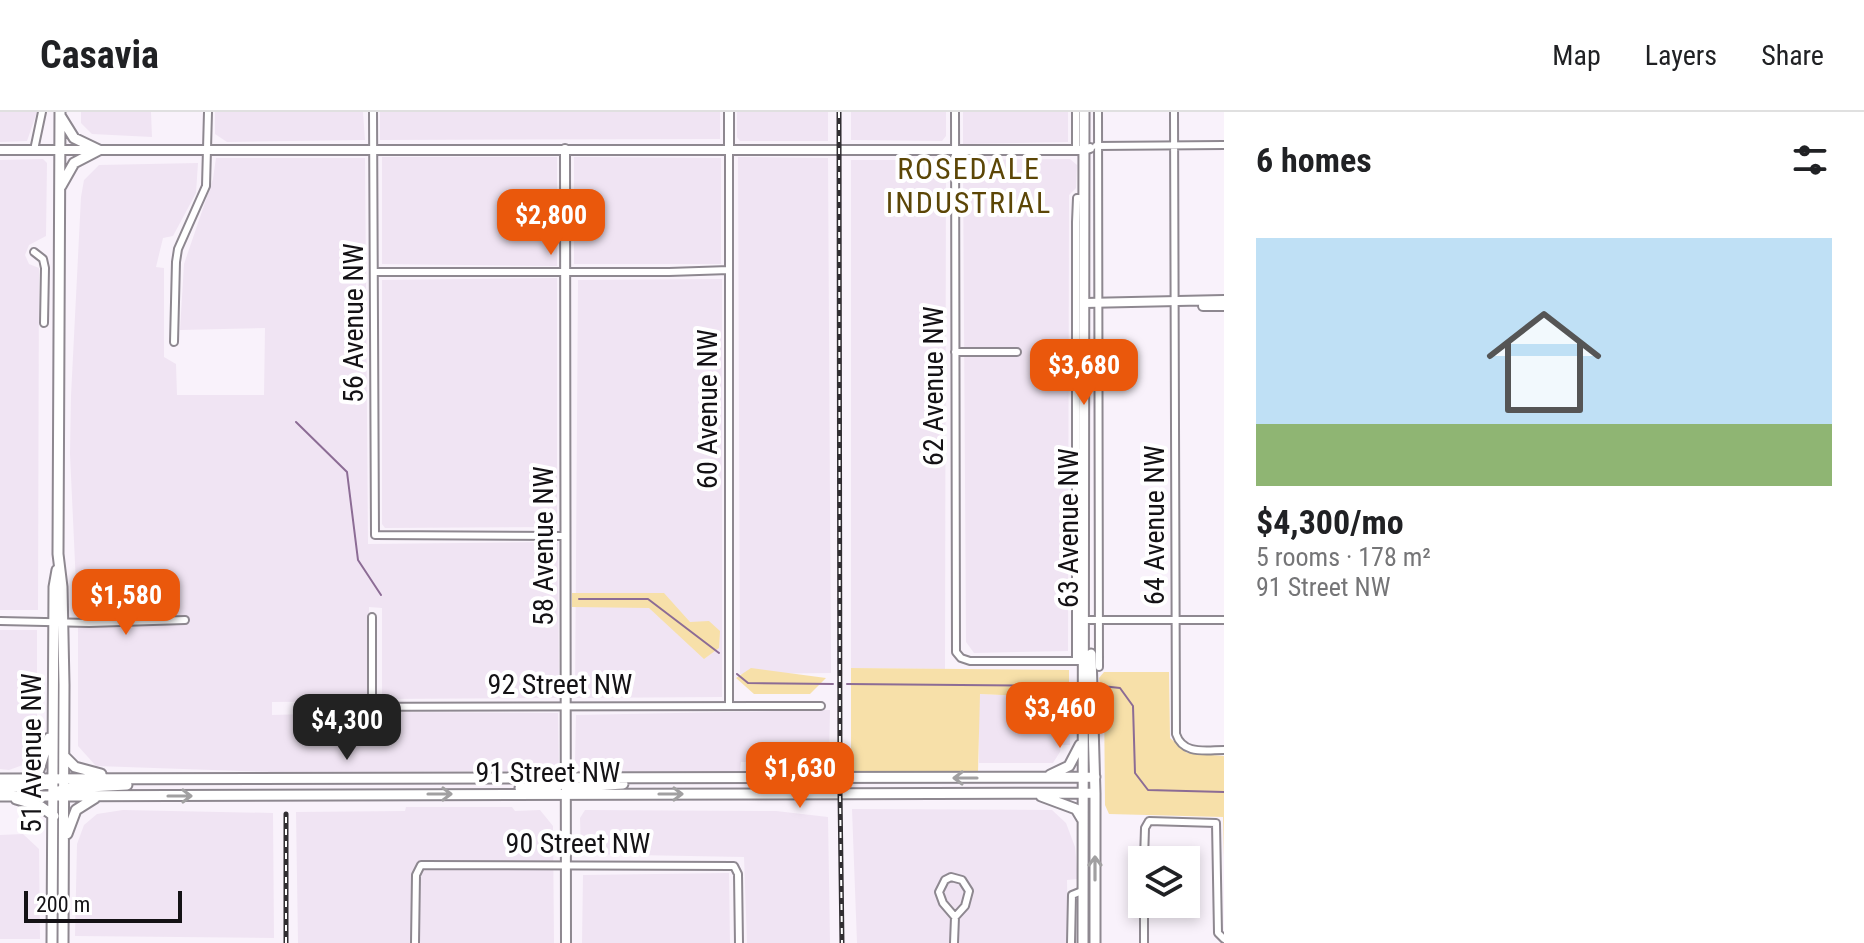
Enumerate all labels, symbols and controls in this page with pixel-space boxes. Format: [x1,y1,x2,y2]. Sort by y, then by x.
text: Casavia [40,33,159,77]
text: Map [1552,39,1601,72]
text: Layers [1645,39,1717,72]
text: Share [1761,39,1824,72]
icon: filters [1788,138,1832,182]
text: 6 homes [1256,140,1372,180]
district label: ROSEDALE INDUSTRIAL [886,151,1052,220]
pin: $2,800 [486,189,616,257]
text: $2,800 [515,200,587,230]
street label: 56 Avenue NW [337,243,370,403]
icon: home [1472,290,1616,434]
street label: 62 Avenue NW [917,306,950,466]
street label: 60 Avenue NW [691,329,724,489]
pin: $3,680 [1019,339,1149,407]
text: $3,680 [1048,350,1120,380]
street label: 64 Avenue NW [1138,445,1171,605]
street label: 63 Avenue NW [1052,448,1085,608]
street label: 58 Avenue NW [527,466,560,626]
text: $4,300/mo [1256,502,1404,542]
text: 5 rooms · 178 m² [1256,542,1431,572]
pin: $1,580 [61,569,191,637]
text: 91 Street NW [1256,572,1390,602]
text: $1,580 [90,580,162,610]
street label: 92 Street NW [488,668,632,701]
street label: 51 Avenue NW [15,673,48,833]
pin: $3,460 [995,682,1125,750]
text: $3,460 [1024,693,1096,723]
pin: $4,300 [282,694,412,762]
text: $4,300 [311,705,383,735]
pin: $1,630 [735,742,865,810]
text: $1,630 [764,753,836,783]
street label: 91 Street NW [476,756,620,789]
one-way arrow [952,770,979,785]
one-way arrow [426,786,453,802]
one-way arrow [657,786,684,802]
one-way arrow [166,788,193,804]
street label: 90 Street NW [506,827,650,860]
map controls [1128,846,1200,918]
button: layers [1128,846,1200,918]
one-way arrow [1087,855,1103,882]
scale bar [24,887,182,923]
text: 200 m [36,892,90,917]

